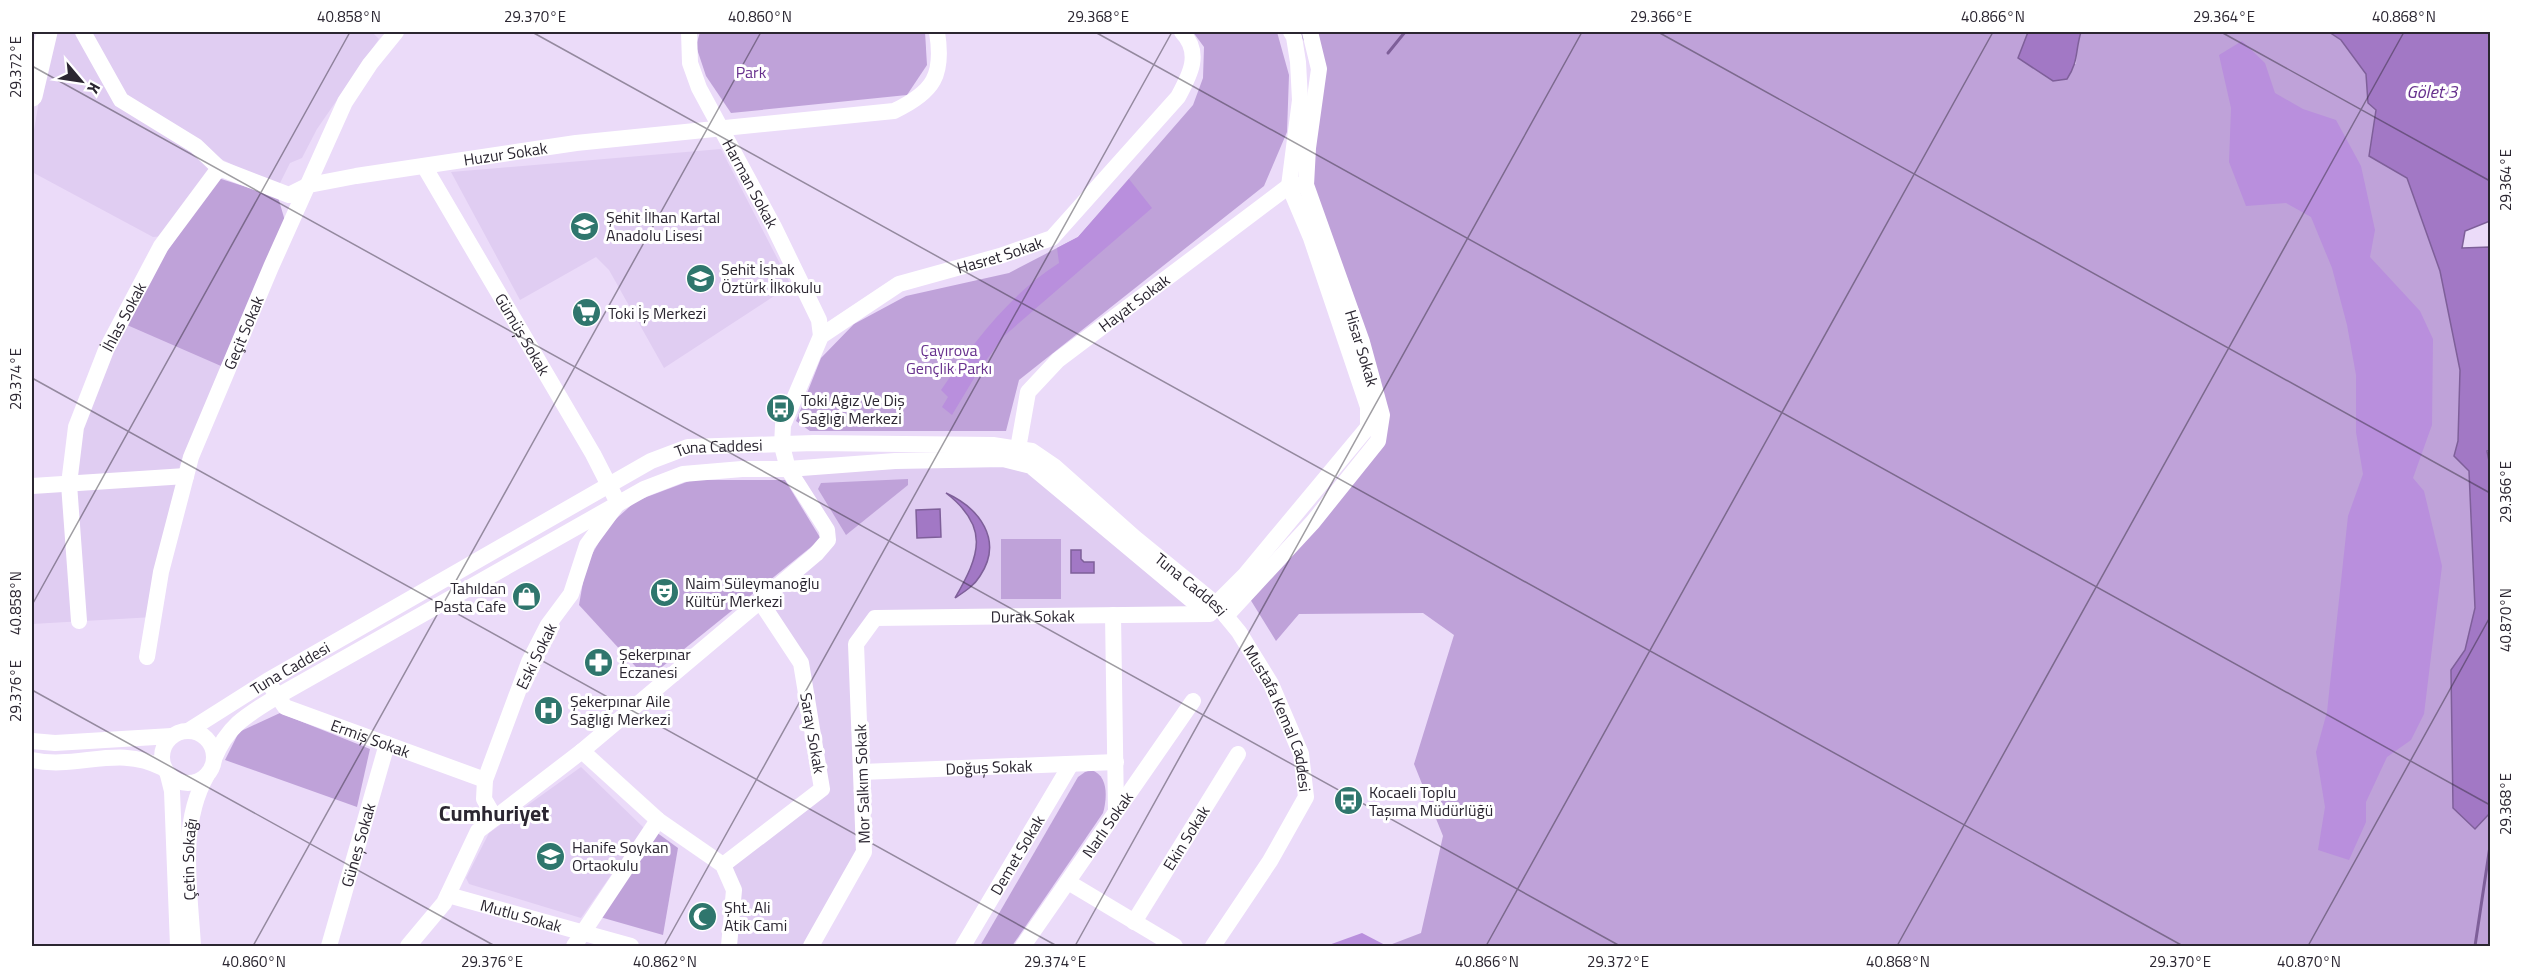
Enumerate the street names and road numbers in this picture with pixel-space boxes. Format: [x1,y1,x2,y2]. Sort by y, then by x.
street label: Harman Sokak [717,134,785,233]
street label: Huzur Sokak [462,135,549,172]
street label: Hasret Sokak [954,230,1047,279]
street label: Hayat Sokak [1093,268,1175,338]
street label: İhlas Sokak [95,277,152,356]
street label: Gümüş Sokak [489,289,556,380]
street label: Geçit Sokak [217,292,270,373]
street label: Hisar Sokak [1339,307,1385,390]
street label: Tuna Caddesi [671,433,763,463]
street label: Tuna Caddesi [1150,547,1233,621]
street label: Durak Sokak [991,604,1075,629]
street label: Eski Sokak [510,618,563,693]
street label: Tuna Caddesi [246,635,334,701]
street label: Mustafa Kemal Caddesi [1238,640,1317,793]
street label: Saray Sokak [794,691,832,776]
street label: Ermiş Sokak [327,713,414,764]
street label: Mor Salkım Sokak [848,723,876,844]
street label: Doğuş Sokak [945,753,1033,781]
street label: Narlı Sokak [1076,786,1139,862]
street label: Güneş Sokak [335,800,382,890]
street label: Ekin Sokak [1157,800,1216,875]
street label: Demet Sokak [984,810,1050,899]
street label: Çetin Sokağı [176,816,203,901]
street label: Mutlu Sokak [478,893,565,938]

